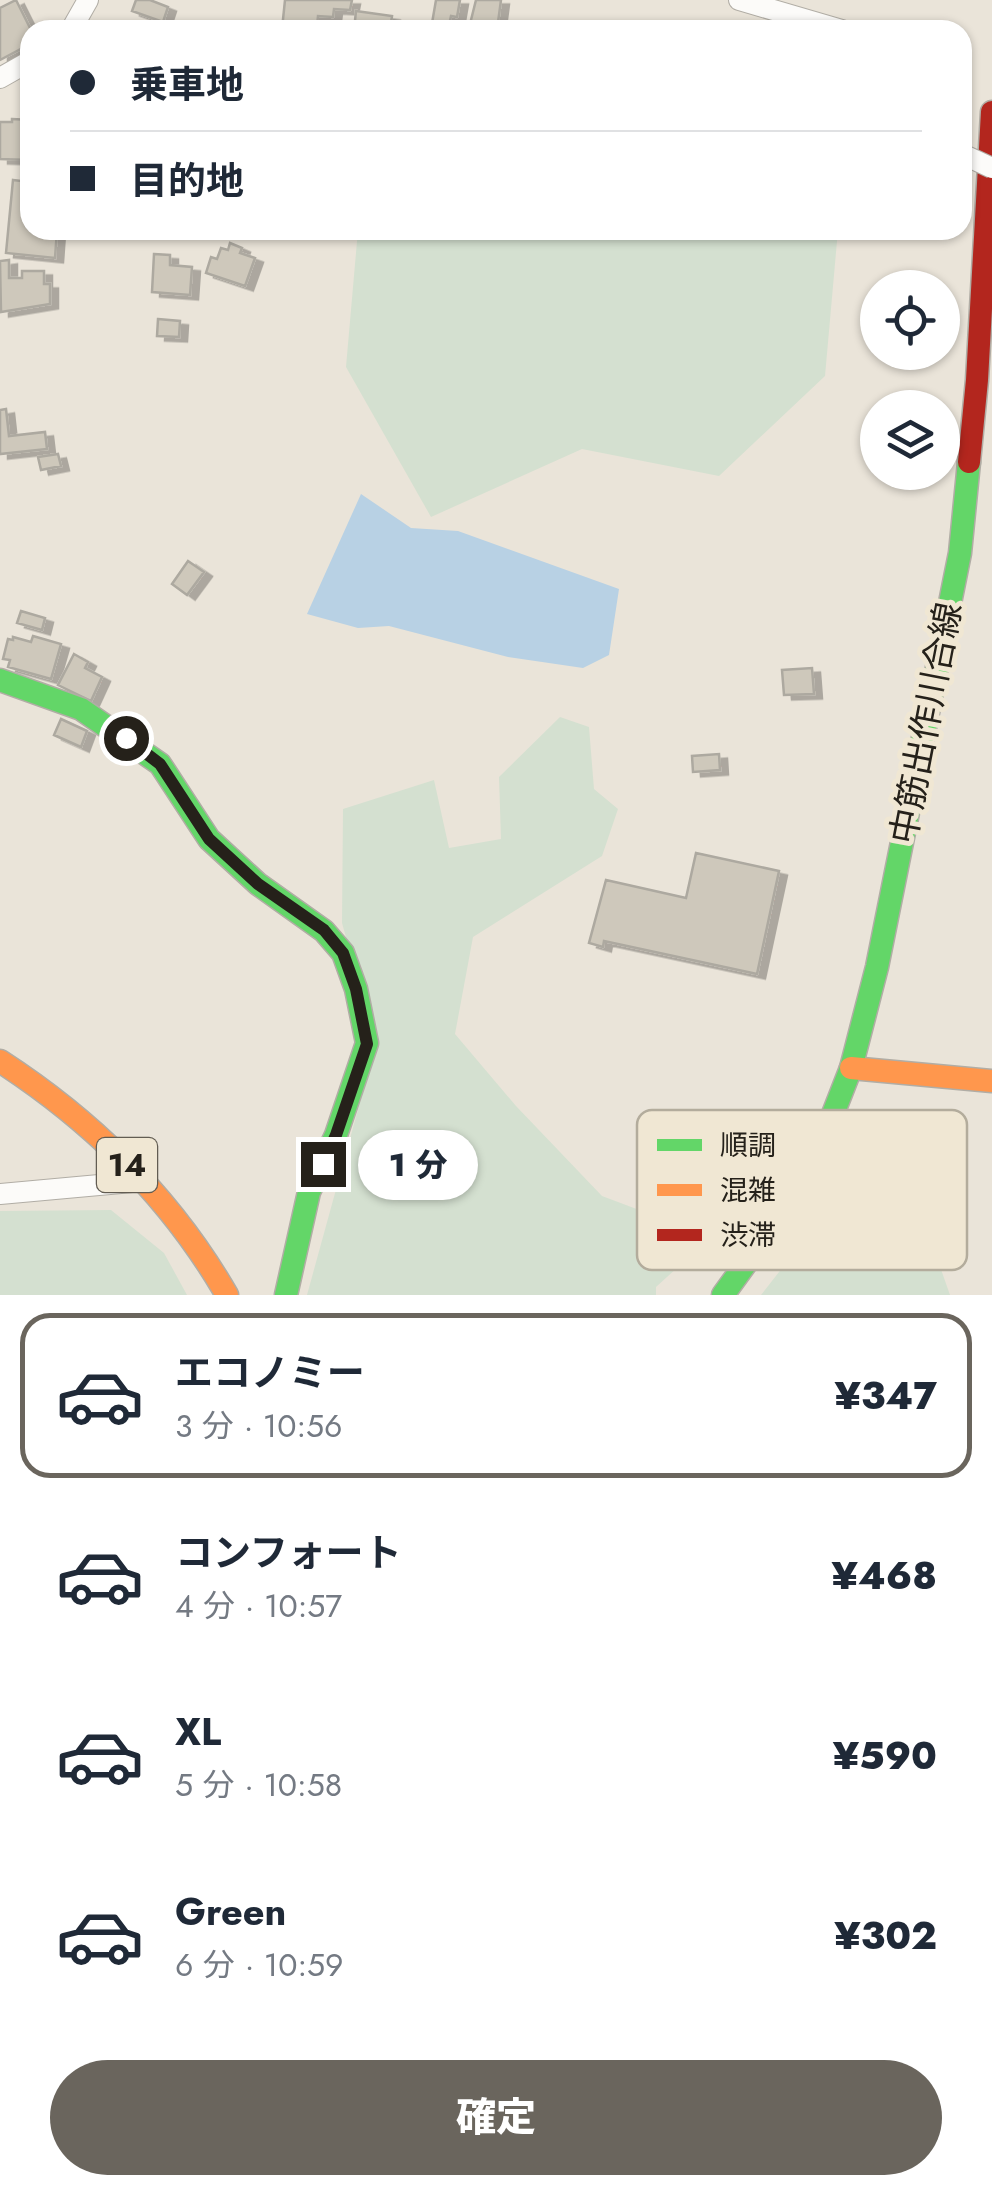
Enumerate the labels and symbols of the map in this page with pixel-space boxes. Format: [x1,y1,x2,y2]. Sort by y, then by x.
street label: 中筋出作川合線 [878,598,974,848]
route start [104,716,149,761]
legend [637,1110,967,1270]
text: 順調 [720,1125,776,1166]
callout: 1 分 [358,1129,478,1199]
road number: 14 [97,1138,157,1192]
route end [301,1142,346,1187]
text: 混雑 [720,1170,776,1211]
text: 渋滞 [720,1215,776,1256]

